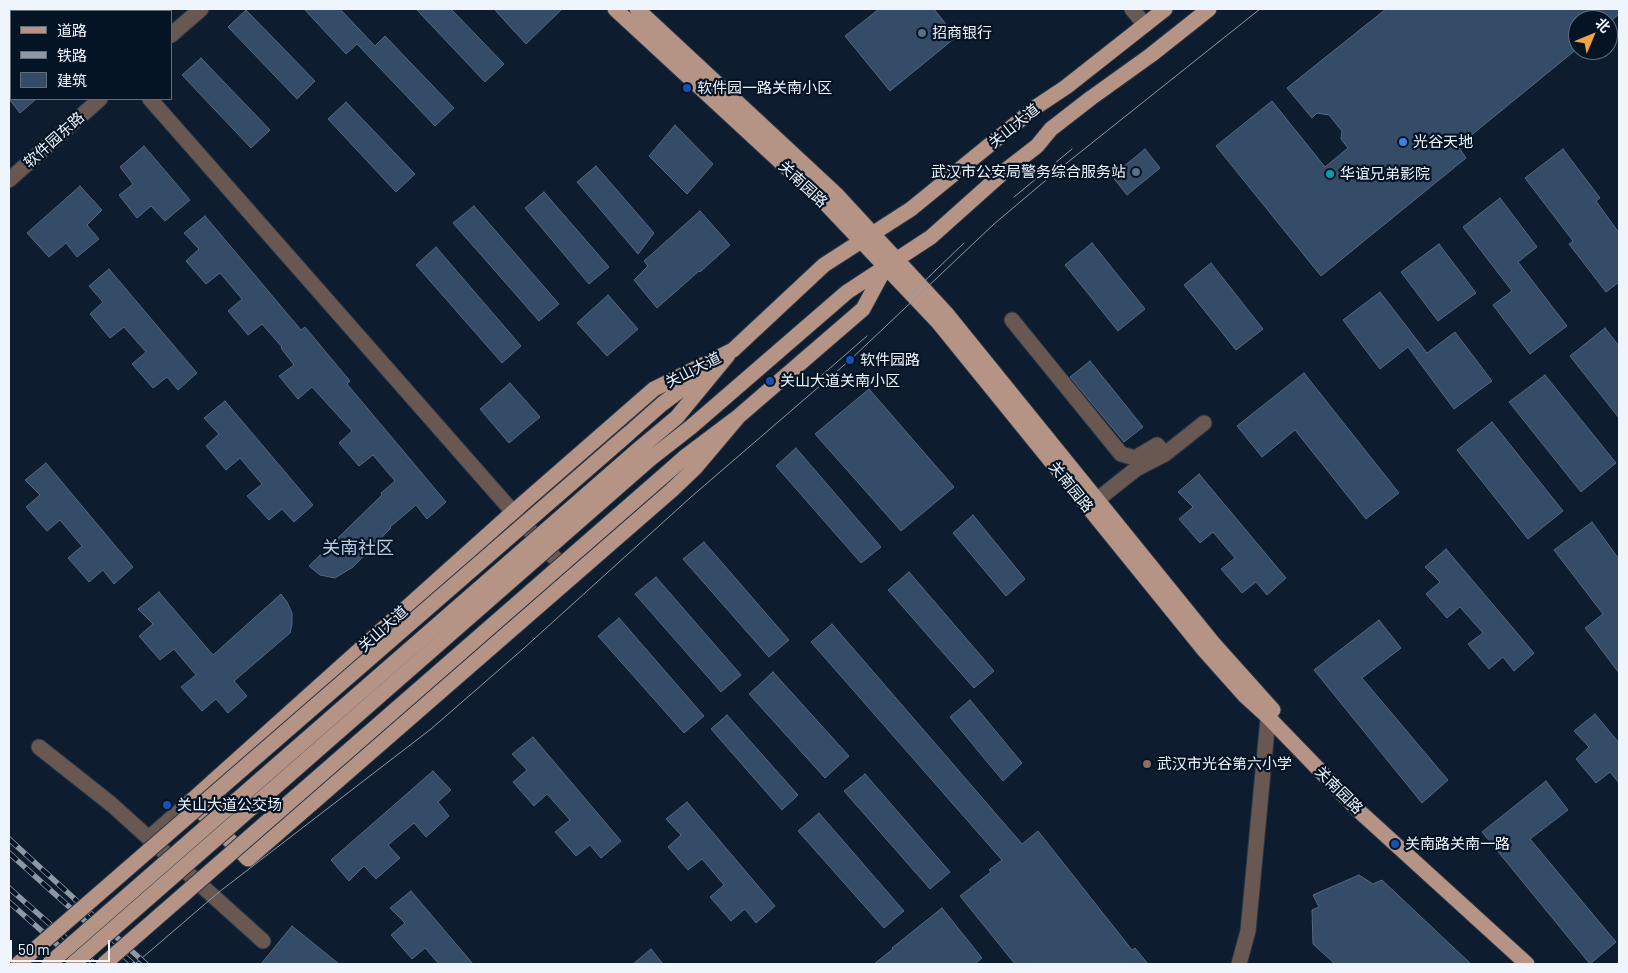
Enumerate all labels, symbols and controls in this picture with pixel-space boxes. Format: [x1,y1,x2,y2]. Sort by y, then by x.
legend [10,10,172,100]
north arrow [1568,10,1618,60]
text: 北 [1592,14,1614,36]
text: 道路 [57,21,87,39]
place label: 招商银行 [932,24,992,42]
marker: 招商银行 [916,27,928,39]
text: 铁路 [57,46,87,64]
text: 建筑 [57,71,87,89]
place label: 软件园一路关南小区 [697,79,832,97]
marker: 软件园一路关南小区 [681,82,693,94]
street label: 关山大道 [985,100,1043,152]
street label: 软件园东路 [20,108,88,172]
place label: 光谷天地 [1413,133,1473,151]
marker: 光谷天地 [1397,136,1409,148]
street label: 关南园路 [775,157,831,211]
place label: 武汉市公安局警务综合服务站 [931,163,1126,181]
place label: 华谊兄弟影院 [1340,165,1430,183]
marker: 武汉市公安局警务综合服务站 [1130,166,1142,178]
marker: 华谊兄弟影院 [1324,168,1336,180]
street label: 关山大道 [662,348,724,392]
place label: 软件园路 [860,351,920,369]
marker: 软件园路 [844,354,856,366]
place label: 关山大道关南小区 [780,372,900,390]
marker: 关山大道关南小区 [764,375,776,387]
street label: 关南园路 [1045,458,1097,516]
district label: 关南社区 [322,537,394,559]
street label: 关山大道 [355,602,411,656]
place label: 武汉市光谷第六小学 [1157,755,1292,773]
marker: 武汉市光谷第六小学 [1141,758,1153,770]
street label: 关南园路 [1311,762,1367,818]
place label: 关山大道公交场 [177,796,282,814]
marker: 关山大道公交场 [161,799,173,811]
place label: 关南路关南一路 [1405,835,1510,853]
marker: 关南路关南一路 [1389,838,1401,850]
scale bar [12,930,112,962]
text: 50 m [18,940,50,958]

